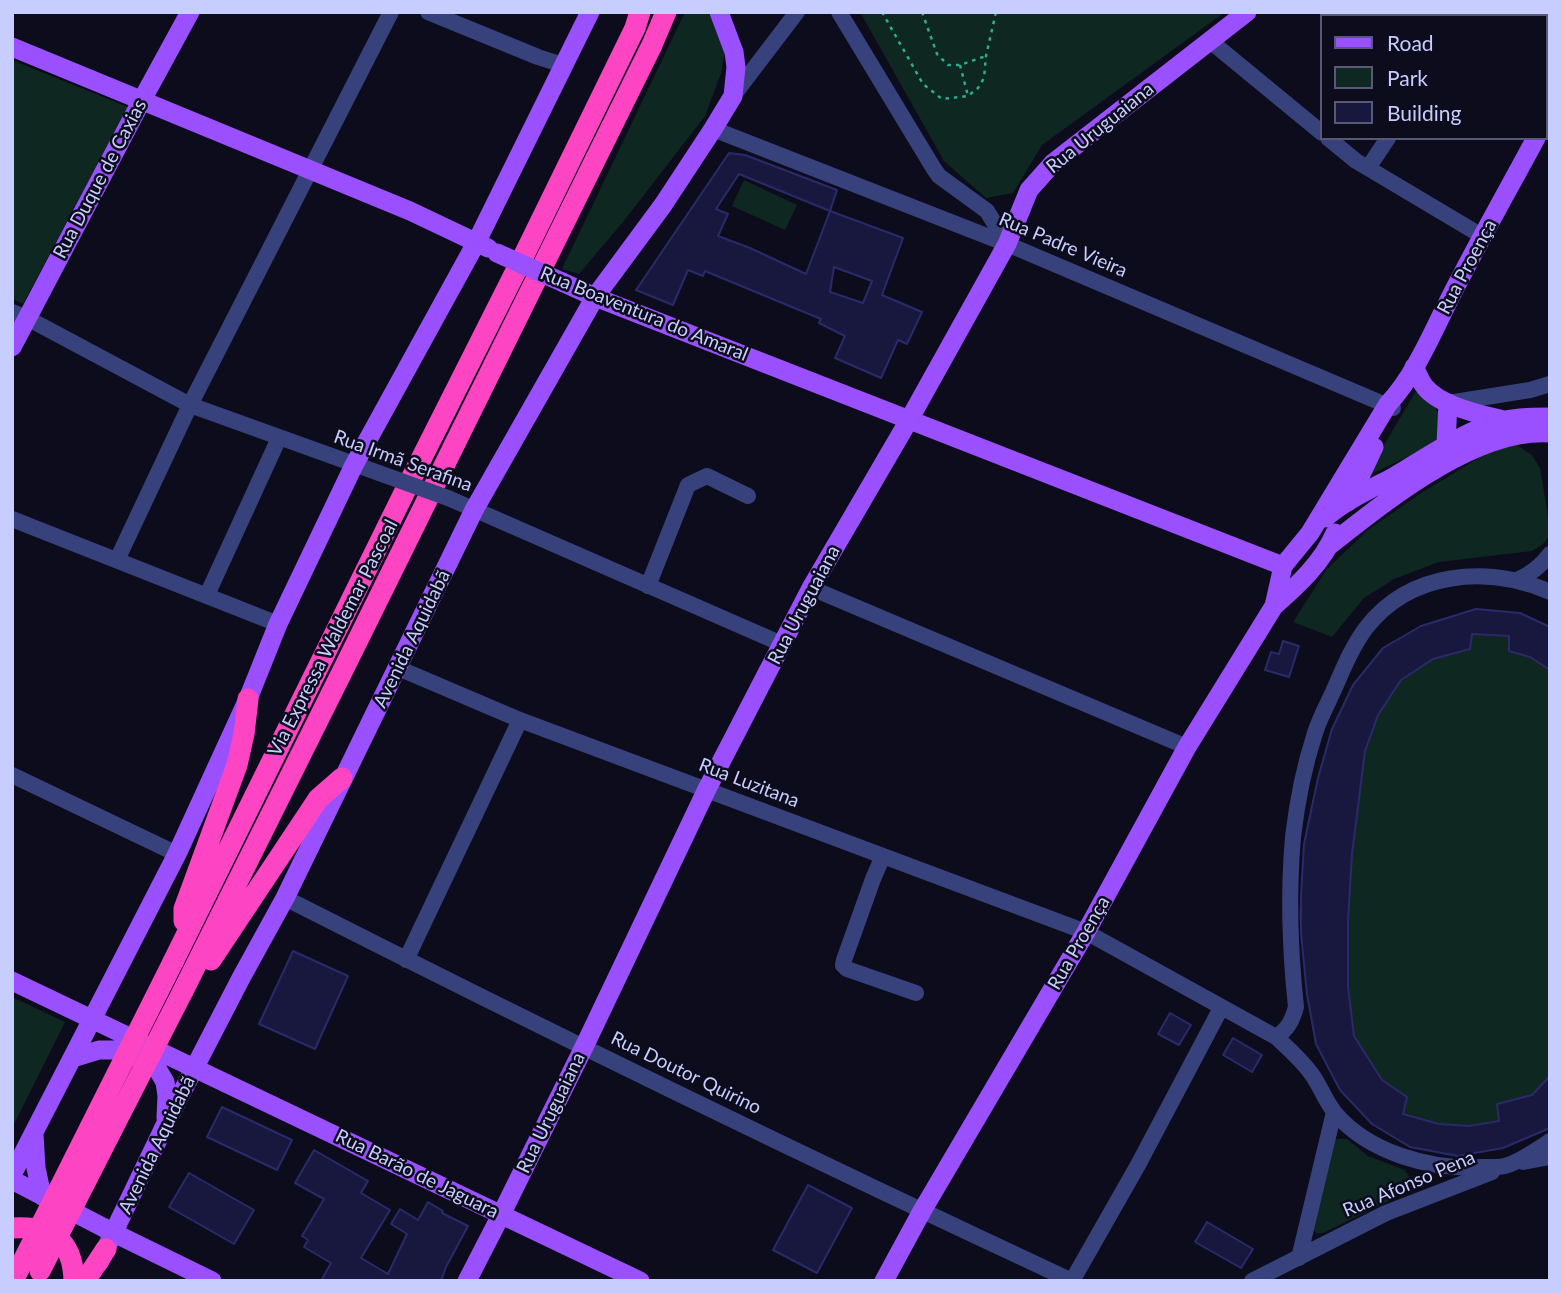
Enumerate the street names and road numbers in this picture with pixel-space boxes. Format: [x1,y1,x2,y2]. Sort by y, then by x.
street label: Rua Uruguaiana [1042,78,1158,178]
street label: Rua Duque de Caxias [48,96,152,262]
street label: Rua Padre Vieira [995,208,1131,282]
street label: Rua Proença [1432,216,1502,318]
street label: Rua Boaventura do Amaral [537,262,751,366]
street label: Rua Irmã Serafina [331,425,475,497]
street label: Via Expressa Waldemar Pascoal [263,516,403,760]
street label: Rua Uruguaiana [763,542,845,668]
street label: Avenida Aquidabã [369,566,455,712]
street label: Rua Luzitana [696,753,802,813]
street label: Rua Proença [1043,892,1115,994]
street label: Rua Doutor Quirino [607,1027,765,1119]
street label: Rua Uruguaiana [512,1049,590,1177]
street label: Avenida Aquidabã [114,1072,200,1218]
street label: Rua Barão de Jaguara [332,1125,502,1223]
street label: Rua Afonso Pena [1339,1146,1479,1222]

